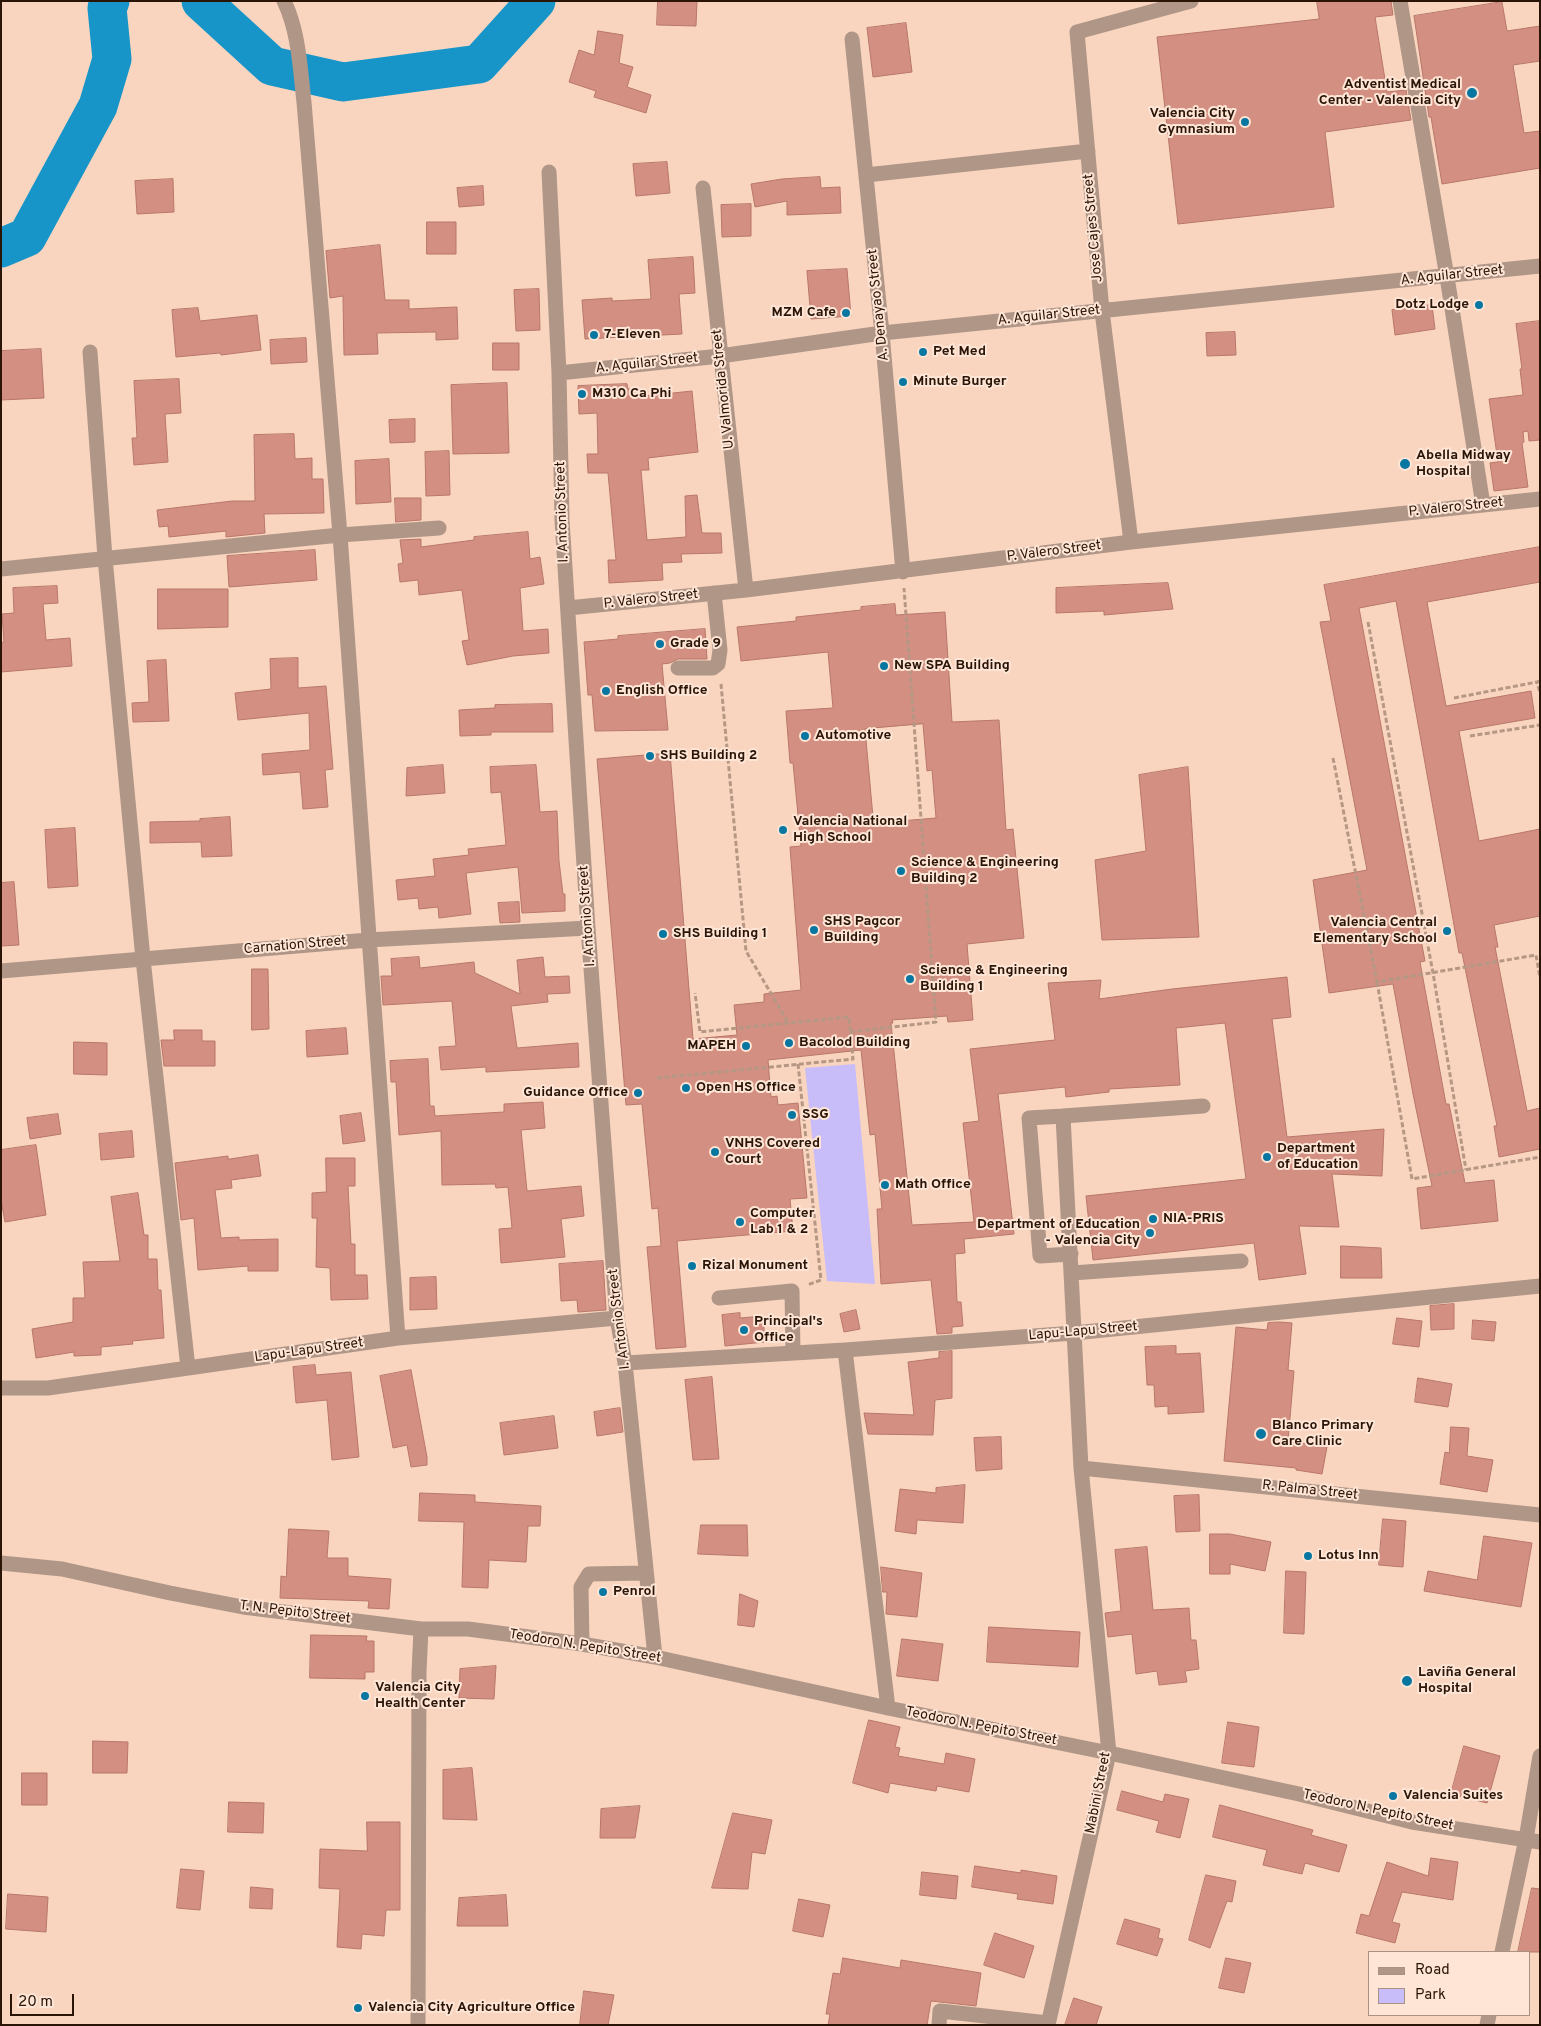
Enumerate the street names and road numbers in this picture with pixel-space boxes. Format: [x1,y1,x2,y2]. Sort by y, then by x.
street label: Jose Cajes Street [1081,173,1107,283]
street label: A. Denayao Street [865,248,893,362]
street label: A. Aguilar Street [1400,262,1504,290]
street label: A. Aguilar Street [997,302,1101,330]
street label: U. Valmorida Street [709,328,739,450]
street label: A. Aguilar Street [595,350,699,378]
street label: I. Antonio Street [553,461,573,563]
street label: P. Valero Street [1408,495,1504,521]
street label: P. Valero Street [1006,538,1102,566]
street label: P. Valero Street [603,587,699,613]
street label: I. Antonio Street [576,865,600,967]
street label: Carnation Street [243,933,347,959]
street label: I. Antonio Street [605,1268,635,1370]
street label: Lapu-Lapu Street [1028,1319,1138,1345]
street label: Lapu-Lapu Street [254,1335,364,1367]
street label: R. Palma Street [1261,1478,1359,1504]
street label: T. N. Pepito Street [238,1598,352,1628]
street label: Teodoro N. Pepito Street [508,1627,662,1667]
street label: Teodoro N. Pepito Street [904,1704,1058,1750]
street label: Mabini Street [1083,1751,1115,1835]
street label: Teodoro N. Pepito Street [1301,1787,1455,1835]

